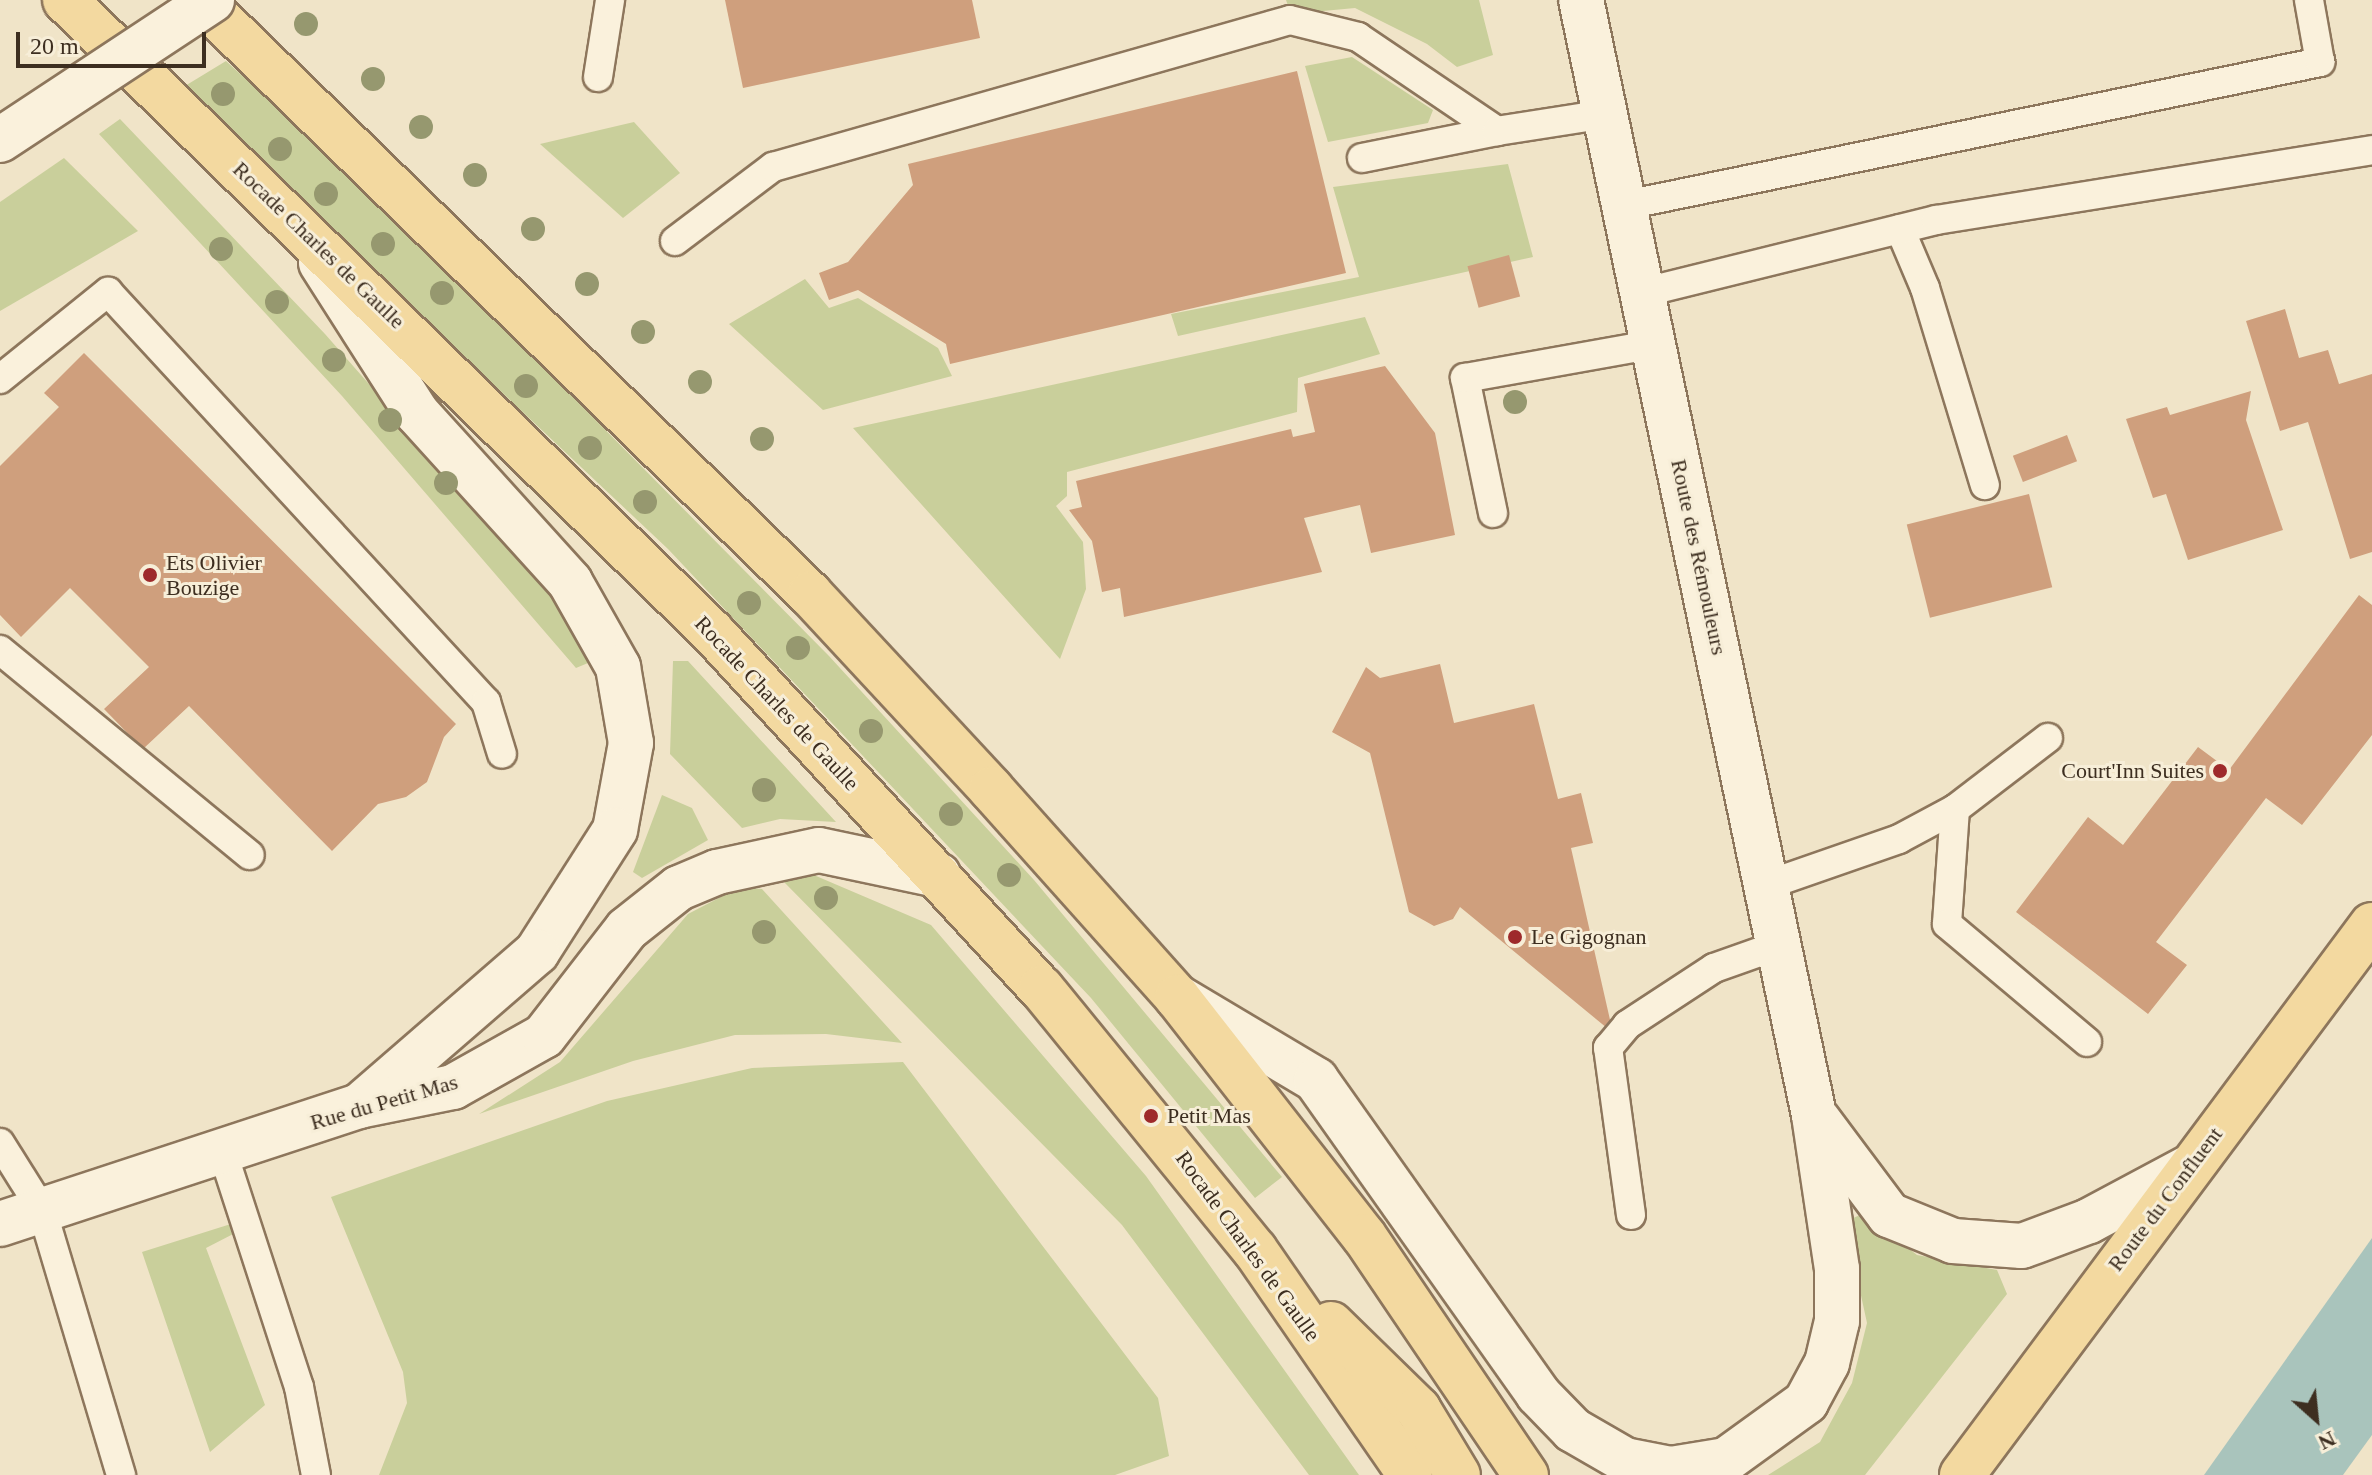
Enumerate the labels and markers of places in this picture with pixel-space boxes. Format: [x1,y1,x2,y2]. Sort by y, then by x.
place label: Ets Olivier Bouzige [166,549,262,600]
marker: Ets Olivier Bouzige [141,566,159,584]
place label: Court'Inn Suites [2061,758,2204,784]
marker: Court'Inn Suites [2211,762,2229,780]
place label: Le Gigognan [1531,924,1646,950]
marker: Le Gigognan [1506,928,1524,946]
place label: Petit Mas [1167,1103,1251,1129]
marker: Petit Mas [1142,1107,1160,1125]

